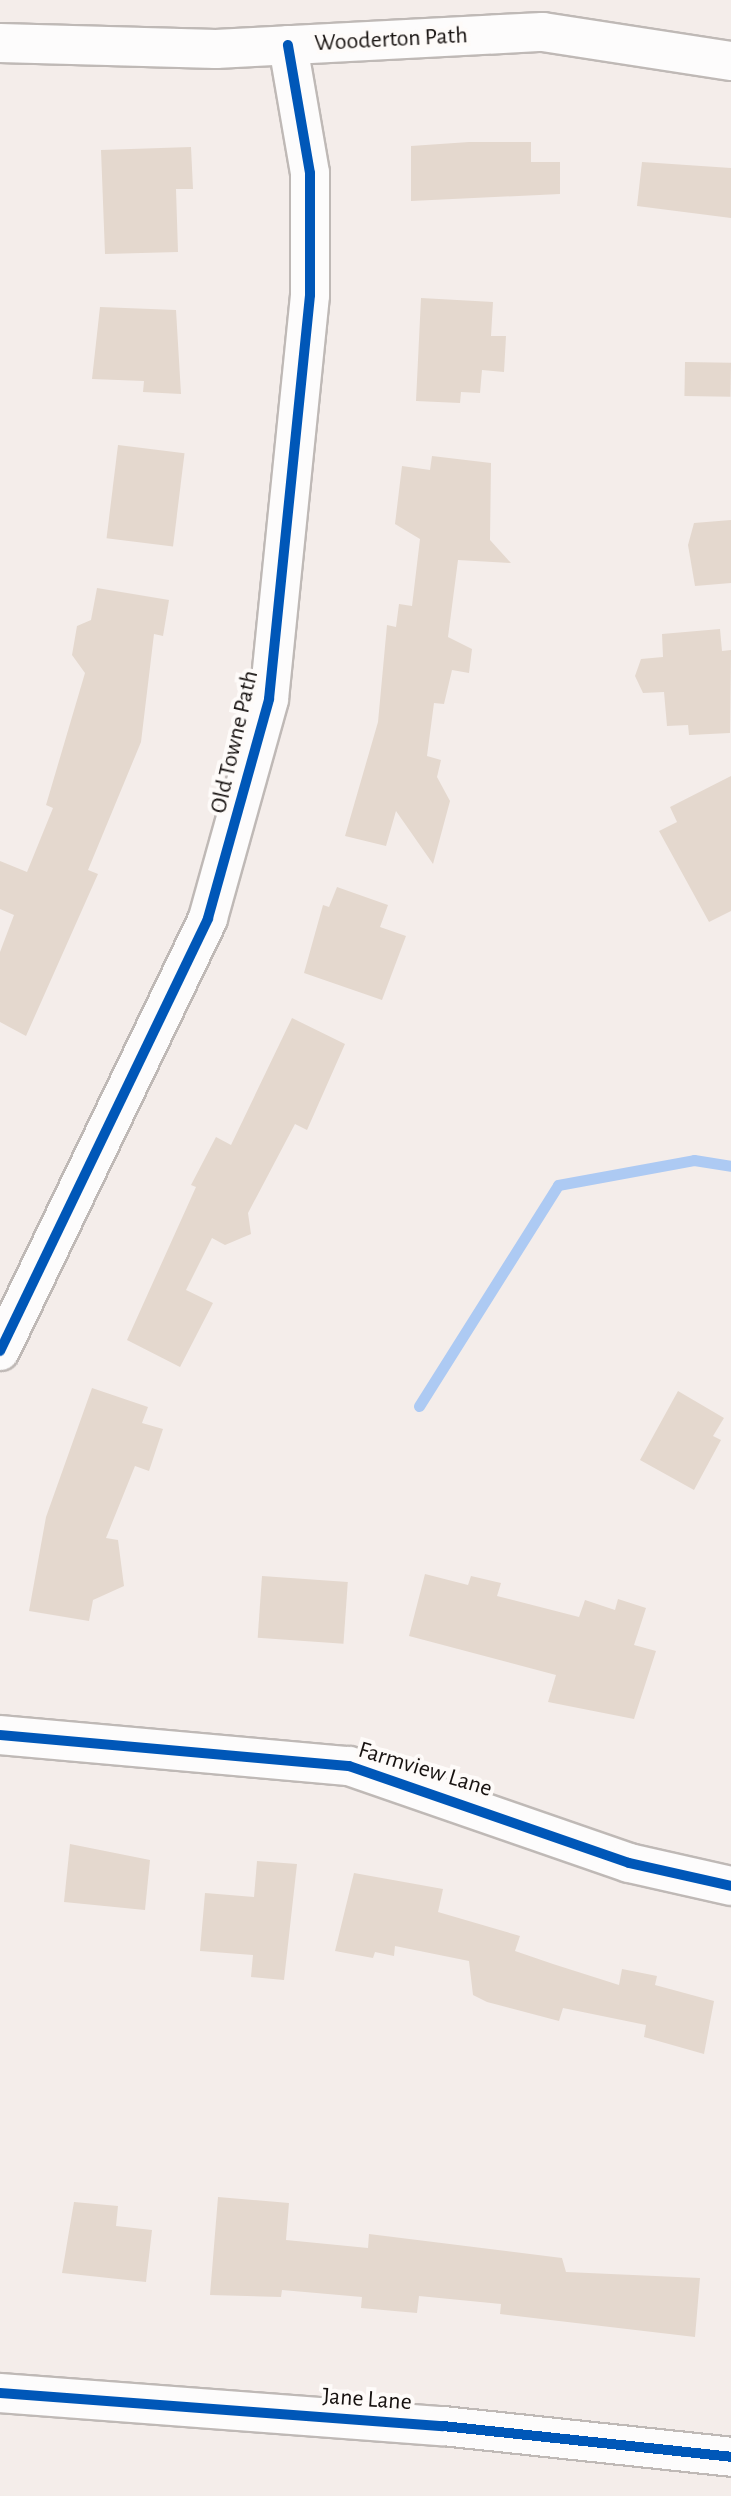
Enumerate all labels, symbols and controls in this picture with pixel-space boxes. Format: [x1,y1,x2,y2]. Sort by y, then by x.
street label: Wooderton Path [314,22,468,58]
street label: Old Towne Path [205,668,265,816]
street label: Farmview Lane [355,1736,495,1804]
street label: Jane Lane [321,2383,413,2417]

